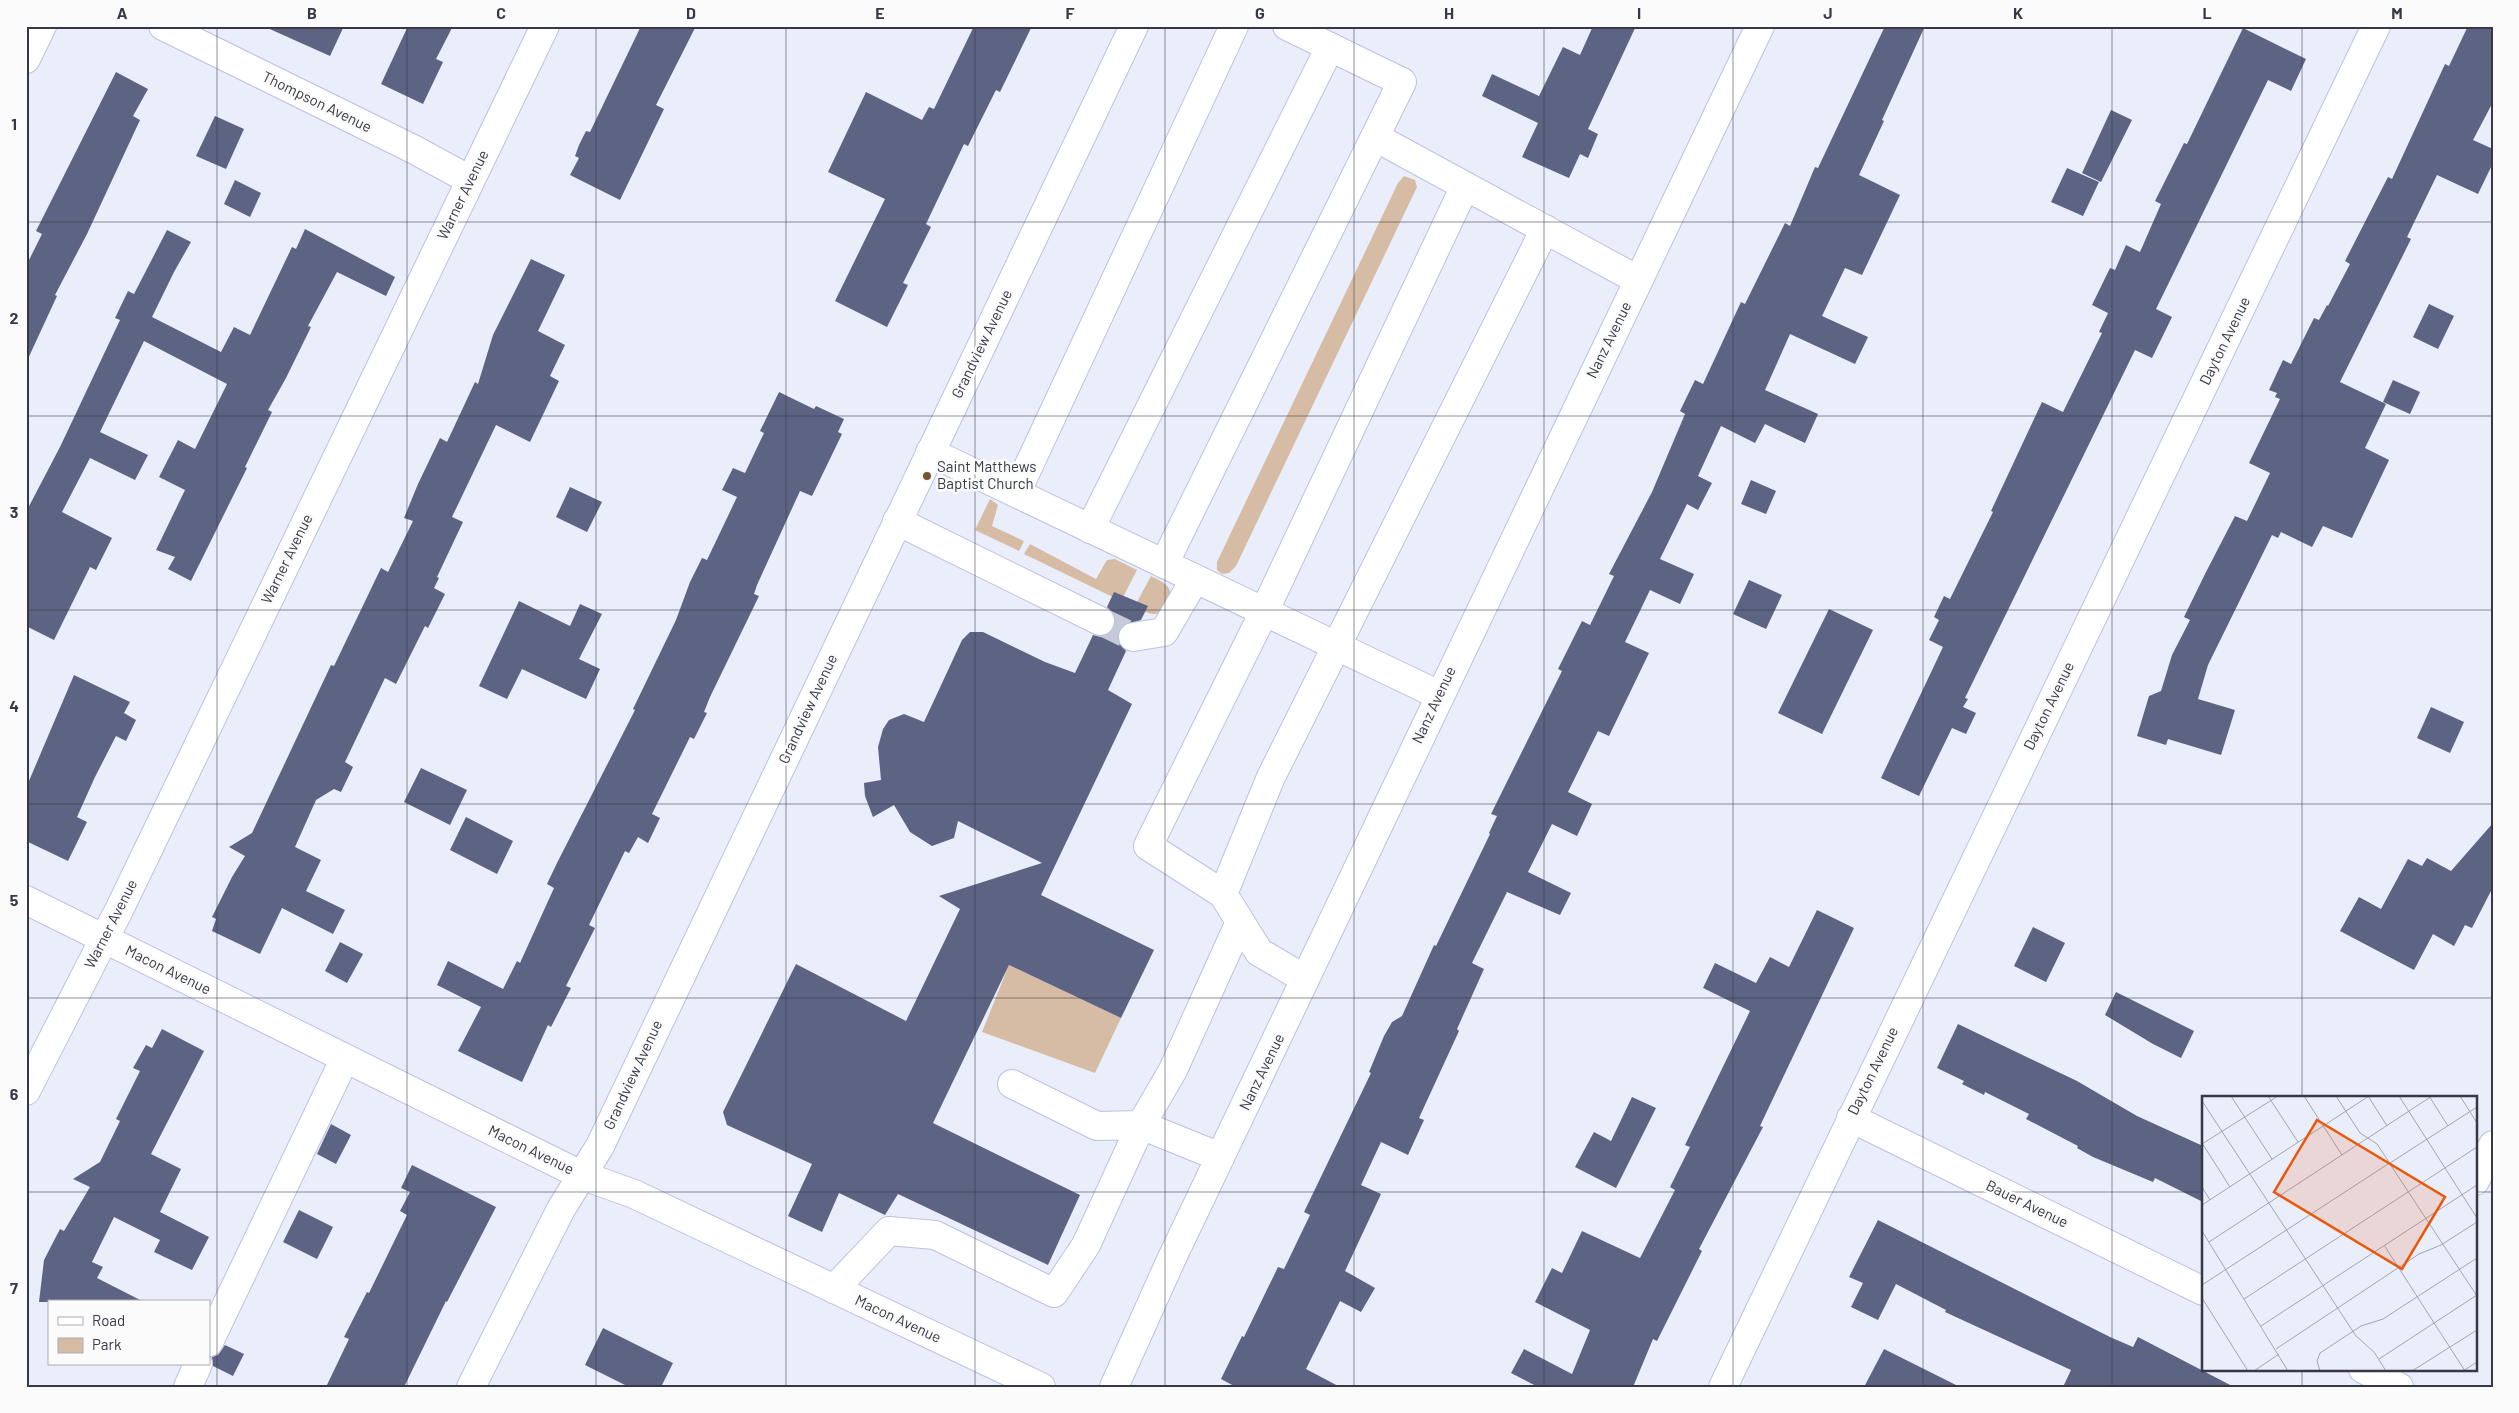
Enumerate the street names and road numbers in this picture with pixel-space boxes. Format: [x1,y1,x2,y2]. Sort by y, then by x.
street label: Thompson Avenue [260,67,375,135]
street label: Warner Avenue [433,147,492,242]
street label: Grandview Avenue [947,286,1015,401]
street label: Dayton Avenue [2195,294,2253,388]
street label: Nanz Avenue [1582,298,1634,381]
street label: Warner Avenue [257,511,316,606]
street label: Grandview Avenue [774,651,840,766]
street label: Dayton Avenue [2019,659,2077,753]
street label: Nanz Avenue [1407,663,1459,746]
street label: Warner Avenue [80,876,140,971]
street label: Macon Avenue [123,941,214,998]
street label: Grandview Avenue [599,1017,665,1132]
street label: Dayton Avenue [1843,1024,1901,1118]
street label: Nanz Avenue [1235,1030,1287,1113]
street label: Macon Avenue [486,1121,577,1178]
street label: Bauer Avenue [1983,1175,2071,1231]
street label: Macon Avenue [852,1290,944,1346]

